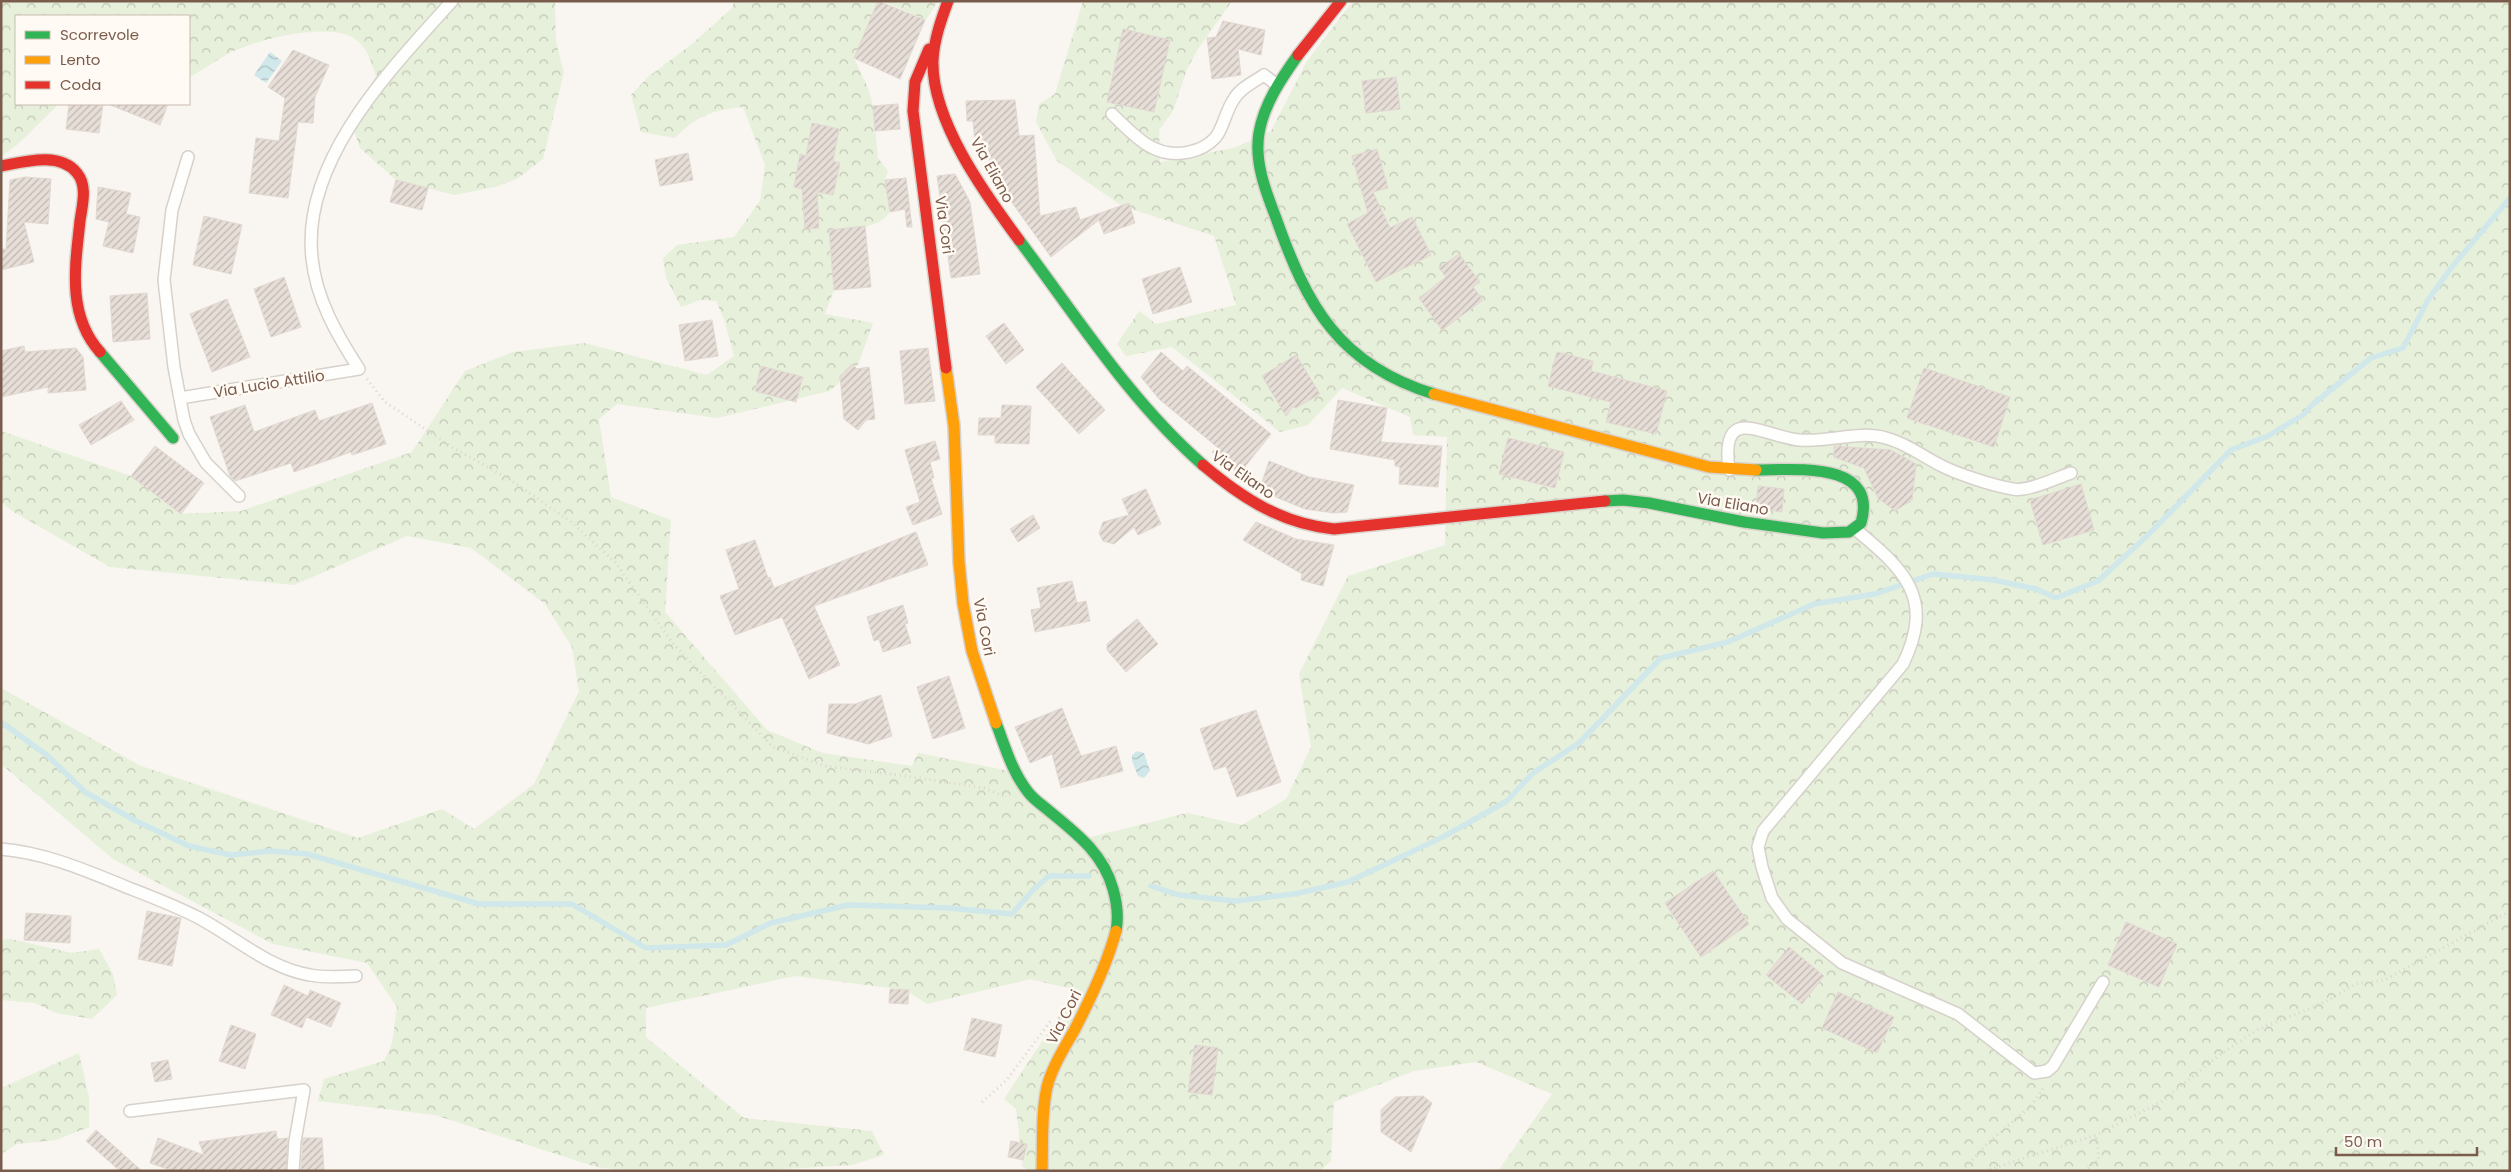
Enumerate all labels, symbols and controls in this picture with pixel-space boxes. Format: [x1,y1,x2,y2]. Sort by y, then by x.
legend [15,15,190,105]
text: Scorrevole [60,24,139,45]
text: Lento [60,49,100,70]
text: Coda [60,74,101,95]
street label: Via Eliano [966,133,1019,207]
street label: Via Cori [930,195,959,255]
street label: Via Lucio Attilio [212,364,326,403]
street label: Via Eliano [1208,445,1279,504]
street label: Via Eliano [1696,487,1771,520]
street label: Via Cori [969,596,1000,658]
street label: Via Cori [1041,986,1086,1048]
scale bar [2336,1124,2477,1156]
text: 50 m [2344,1131,2382,1152]

